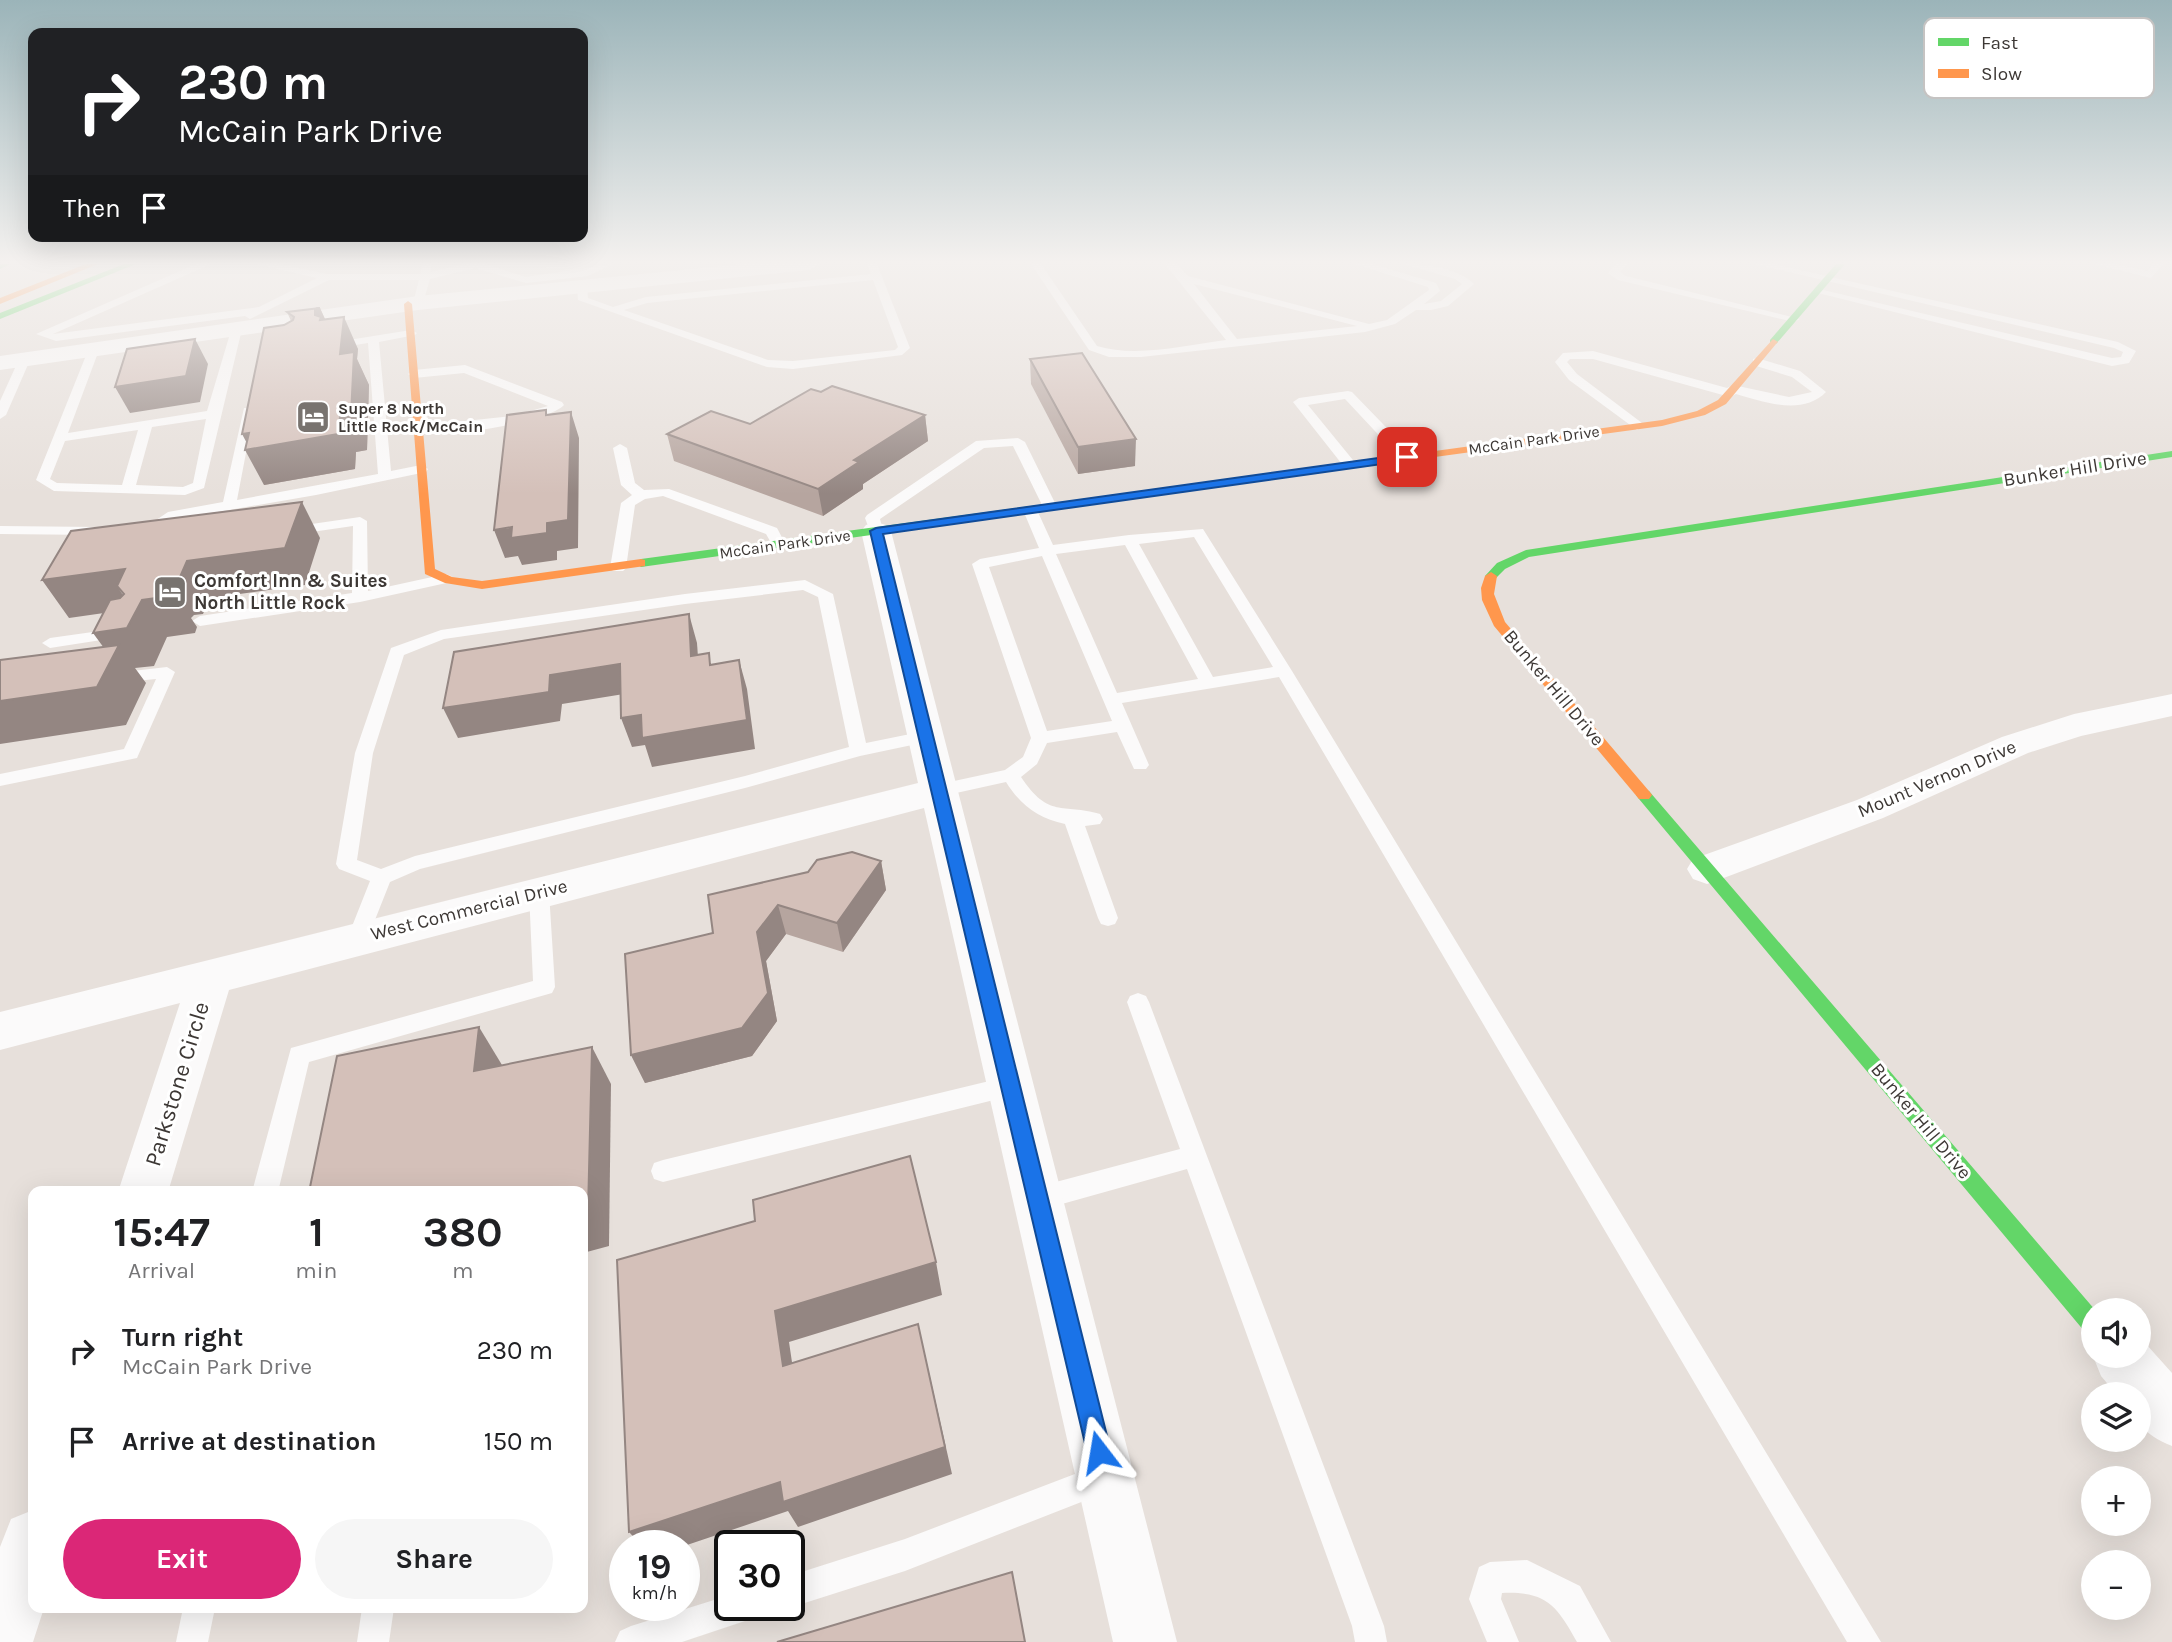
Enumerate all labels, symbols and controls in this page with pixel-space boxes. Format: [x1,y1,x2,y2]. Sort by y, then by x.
legend [1924,18,2154,98]
text: Fast [1981,32,2018,54]
text: 230 m [178,54,328,111]
icon: right [63,56,154,147]
text: Slow [1981,63,2022,85]
text: McCain Park Drive [178,113,443,150]
icon: arrive [135,189,173,227]
text: Then [63,193,121,224]
hotel icon: Super 8 North Little Rock/McCain [294,398,332,436]
place label: Super 8 North Little Rock/McCain [338,399,483,436]
street label: McCain Park Drive [1467,421,1601,459]
pin [1377,427,1437,487]
icon: arrive [1388,438,1426,476]
street label: Bunker Hill Drive [2002,447,2148,491]
street label: McCain Park Drive [718,525,852,563]
place label: Comfort Inn & Suites North Little Rock [194,570,388,614]
hotel icon: Comfort Inn & Suites North Little Rock [151,573,189,611]
street label: Bunker Hill Drive [1499,626,1609,750]
street label: Mount Vernon Drive [1854,736,2020,822]
street label: West Commercial Drive [368,875,570,945]
street label: Parkstone Circle [139,999,215,1169]
street label: Bunker Hill Drive [1866,1059,1976,1183]
text: 15:47 [113,1207,210,1257]
text: 1 [309,1207,324,1257]
text: 380 [423,1207,503,1257]
text: Arrival [128,1257,195,1284]
text: min [295,1257,338,1284]
text: m [452,1257,474,1284]
map controls [2081,1298,2151,1620]
button: sound [2081,1298,2151,1368]
text: Turn right [122,1322,243,1353]
icon: right [63,1332,101,1370]
text: 230 m [477,1335,553,1366]
text: McCain Park Drive [122,1353,312,1380]
button: layers [2081,1382,2151,1452]
position arrow [1062,1415,1136,1489]
icon: arrive [63,1423,101,1461]
text: Arrive at destination [122,1426,376,1457]
text: 150 m [484,1426,553,1457]
button: + [2081,1466,2151,1536]
button: Exit [63,1519,301,1599]
button: Share [315,1519,553,1599]
speed limit sign: 30 [714,1530,805,1621]
text: 19 [638,1546,671,1587]
button: − [2081,1550,2151,1620]
text: km/h [632,1582,677,1604]

